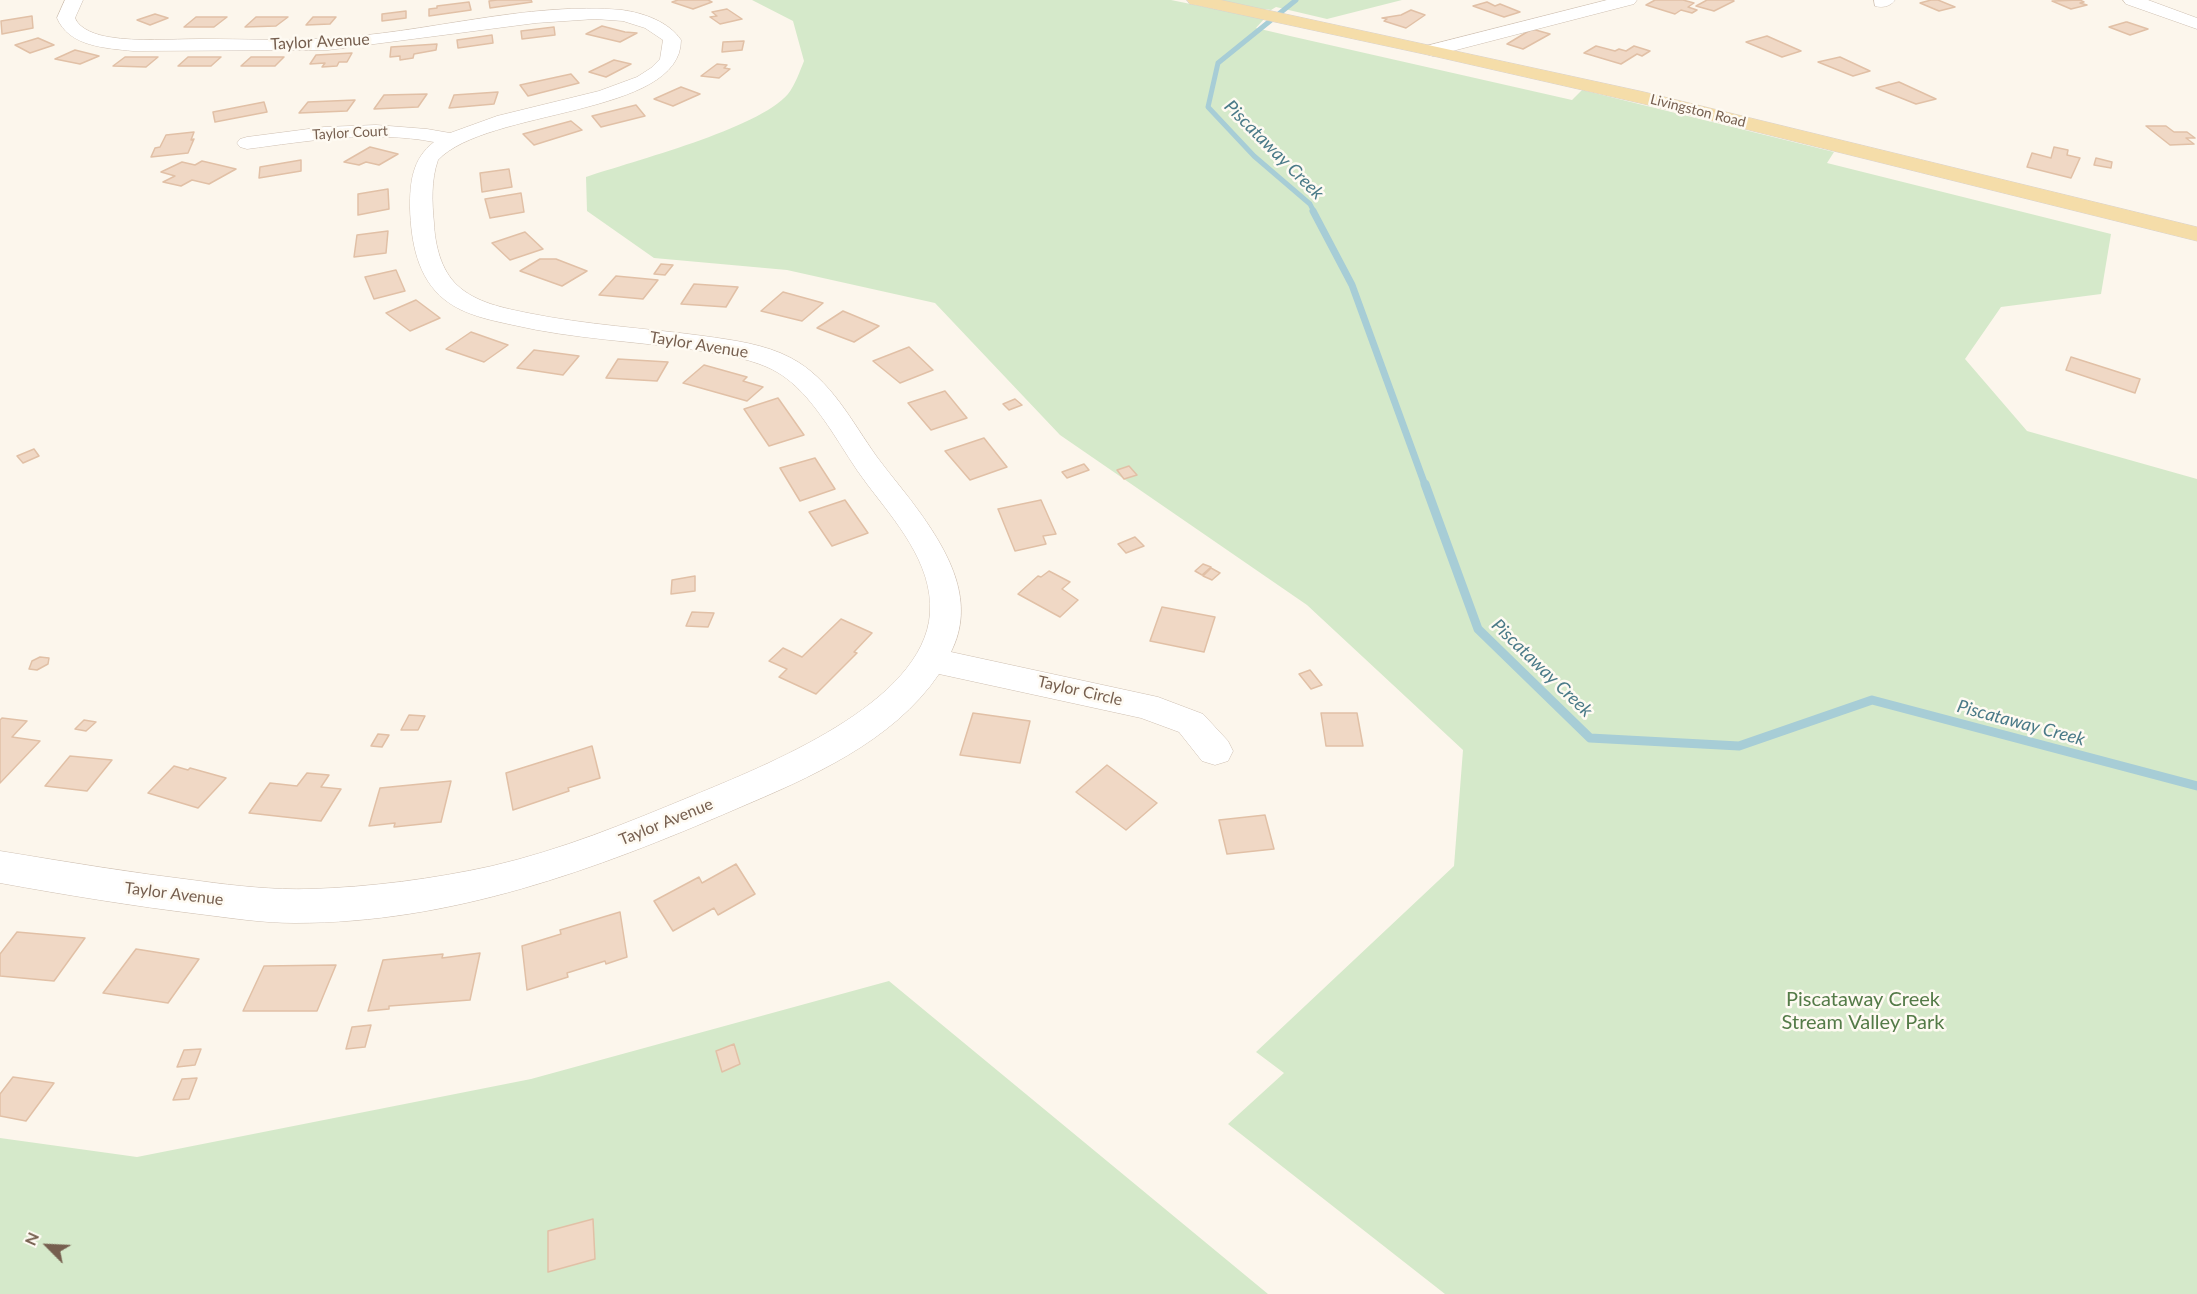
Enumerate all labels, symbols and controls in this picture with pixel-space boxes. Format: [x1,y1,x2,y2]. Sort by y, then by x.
street label: Taylor Avenue [270,30,370,54]
street label: Livingston Road [1649,91,1747,131]
water label: Piscataway Creek [1220,96,1328,204]
street label: Taylor Court [312,123,388,143]
street label: Taylor Avenue [648,328,750,362]
water label: Piscataway Creek [1487,615,1597,721]
street label: Taylor Circle [1036,672,1124,710]
water label: Piscataway Creek [1955,696,2087,750]
street label: Taylor Avenue [616,794,716,850]
street label: Taylor Avenue [124,878,224,910]
park label: Piscataway Creek Stream Valley Park [1782,988,1944,1035]
north arrow [18,1216,78,1276]
text: N [20,1229,42,1248]

